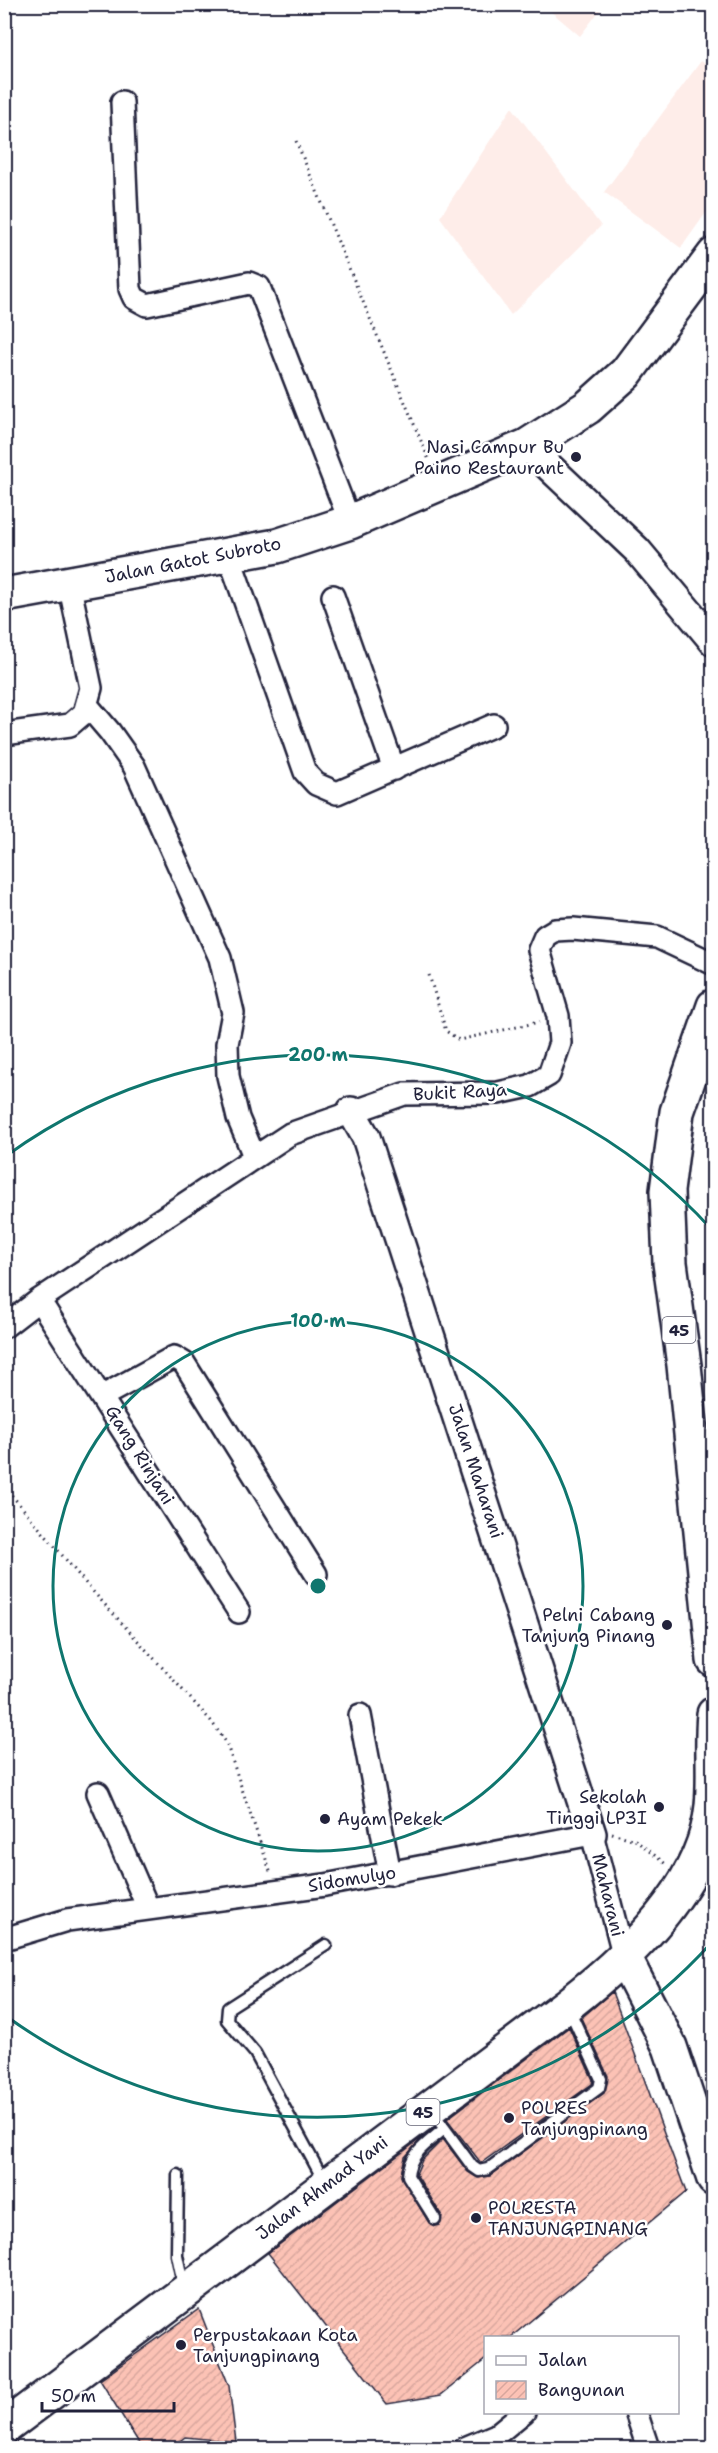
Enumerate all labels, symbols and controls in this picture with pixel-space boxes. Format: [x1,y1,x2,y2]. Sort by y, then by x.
place label: Nasi Campur Bu Paino Restaurant [414,435,564,480]
marker: Nasi Campur Bu Paino Restaurant [569,450,583,464]
street label: Jalan Gatot Subroto [103,531,283,589]
text: 200 m [288,1043,349,1067]
street label: Bukit Raya [412,1078,508,1106]
text: 100 m [290,1309,346,1333]
road number: 45 [662,1317,696,1343]
street label: Gang Rinjani [100,1401,180,1509]
street label: Jalan Maharani [443,1401,509,1541]
centre of rings [308,1576,328,1596]
place label: Pelni Cabang Tanjung Pinang [522,1603,655,1648]
marker: Pelni Cabang Tanjung Pinang [660,1618,674,1632]
place label: Sekolah Tinggi LP3I [546,1785,647,1830]
marker: Sekolah Tinggi LP3I [652,1800,666,1814]
place label: Ayam Pekek [337,1807,443,1831]
marker: Ayam Pekek [318,1812,332,1826]
street label: Maharani [586,1851,630,1939]
street label: Sidomulyo [306,1860,398,1898]
place label: POLRES Tanjungpinang [521,2096,648,2141]
road number: 45 [406,2099,440,2125]
marker: POLRES Tanjungpinang [502,2111,516,2125]
street label: Jalan Ahmad Yani [251,2130,393,2246]
place label: POLRESTA TANJUNGPINANG [488,2196,648,2241]
marker: POLRESTA TANJUNGPINANG [469,2211,483,2225]
place label: Perpustakaan Kota Tanjungpinang [193,2323,358,2368]
legend [484,2336,679,2414]
marker: Perpustakaan Kota Tanjungpinang [174,2338,188,2352]
text: Jalan [538,2348,587,2372]
scale bar [42,2375,174,2413]
text: Bangunan [538,2378,625,2402]
text: 50 m [51,2384,96,2408]

